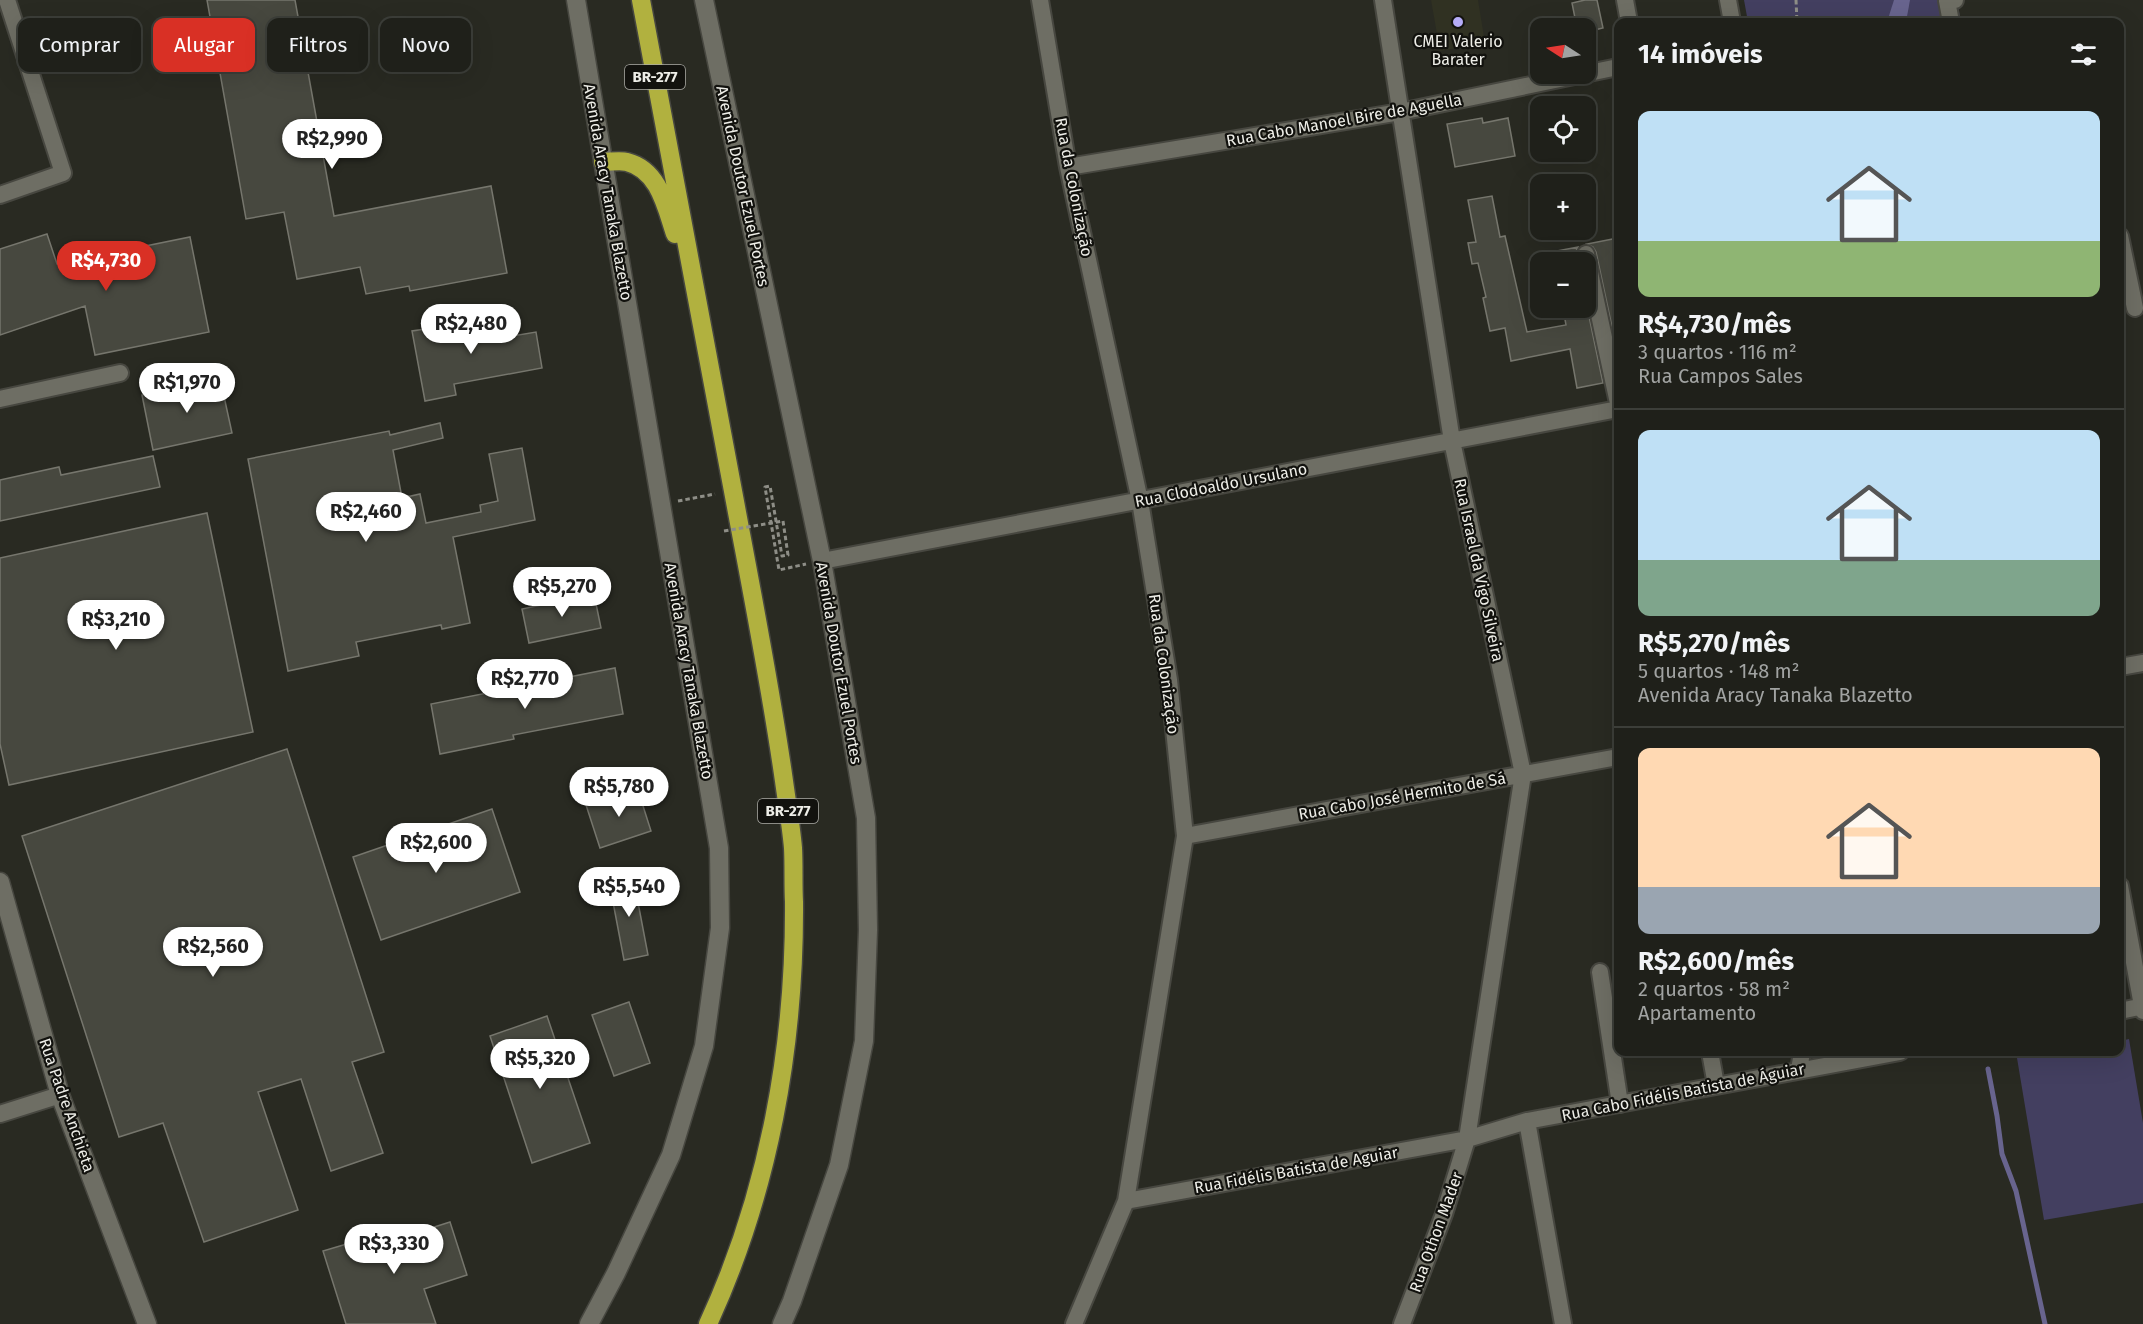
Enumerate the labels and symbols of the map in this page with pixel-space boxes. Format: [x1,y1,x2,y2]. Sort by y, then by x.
marker: CMEI Valerio Barater [1451,15,1465,29]
north arrow [1530,18,1596,84]
place label: CMEI Valerio Barater [1413,32,1503,69]
road number: BR-277 [625,65,685,89]
street label: Avenida Aracy Tanaka Blazetto [580,82,636,302]
street label: Avenida Doutor Ezuel Portes [712,84,774,288]
street label: Rua Cabo Manoel Bire de Aguella [1225,90,1463,150]
street label: Rua da Colonização [1050,116,1097,258]
pin: R$2,990 [277,119,387,170]
pin: R$4,730 [51,241,161,292]
pin: R$2,480 [416,304,526,355]
pin: R$1,970 [132,363,242,414]
street label: Rua Clodoaldo Ursulano [1133,459,1309,511]
street label: Rua Israel da Vigo Silveira [1450,477,1508,663]
pin: R$2,460 [311,492,421,543]
street label: Avenida Aracy Tanaka Blazetto [661,561,717,781]
street label: Avenida Doutor Ezuel Portes [812,561,866,765]
pin: R$5,270 [507,567,617,618]
street label: Rua da Colonização [1144,593,1183,735]
pin: R$3,210 [61,600,171,651]
pin: R$2,770 [470,659,580,710]
pin: R$5,780 [564,767,674,818]
street label: Rua Cabo José Hermito de Sá [1297,768,1507,824]
road number: BR-277 [758,799,818,823]
pin: R$2,600 [381,823,491,874]
pin: R$5,540 [574,867,684,918]
pin: R$2,560 [158,927,268,978]
street label: Rua Padre Anchieta [35,1036,99,1174]
pin: R$5,320 [485,1039,595,1090]
street label: Rua Cabo Fidélis Batista de Águiar [1560,1058,1807,1125]
street label: Rua Fidélis Batista de Aguiar [1193,1143,1400,1197]
street label: Rua Othon Mader [1405,1168,1467,1295]
pin: R$3,330 [339,1224,449,1275]

